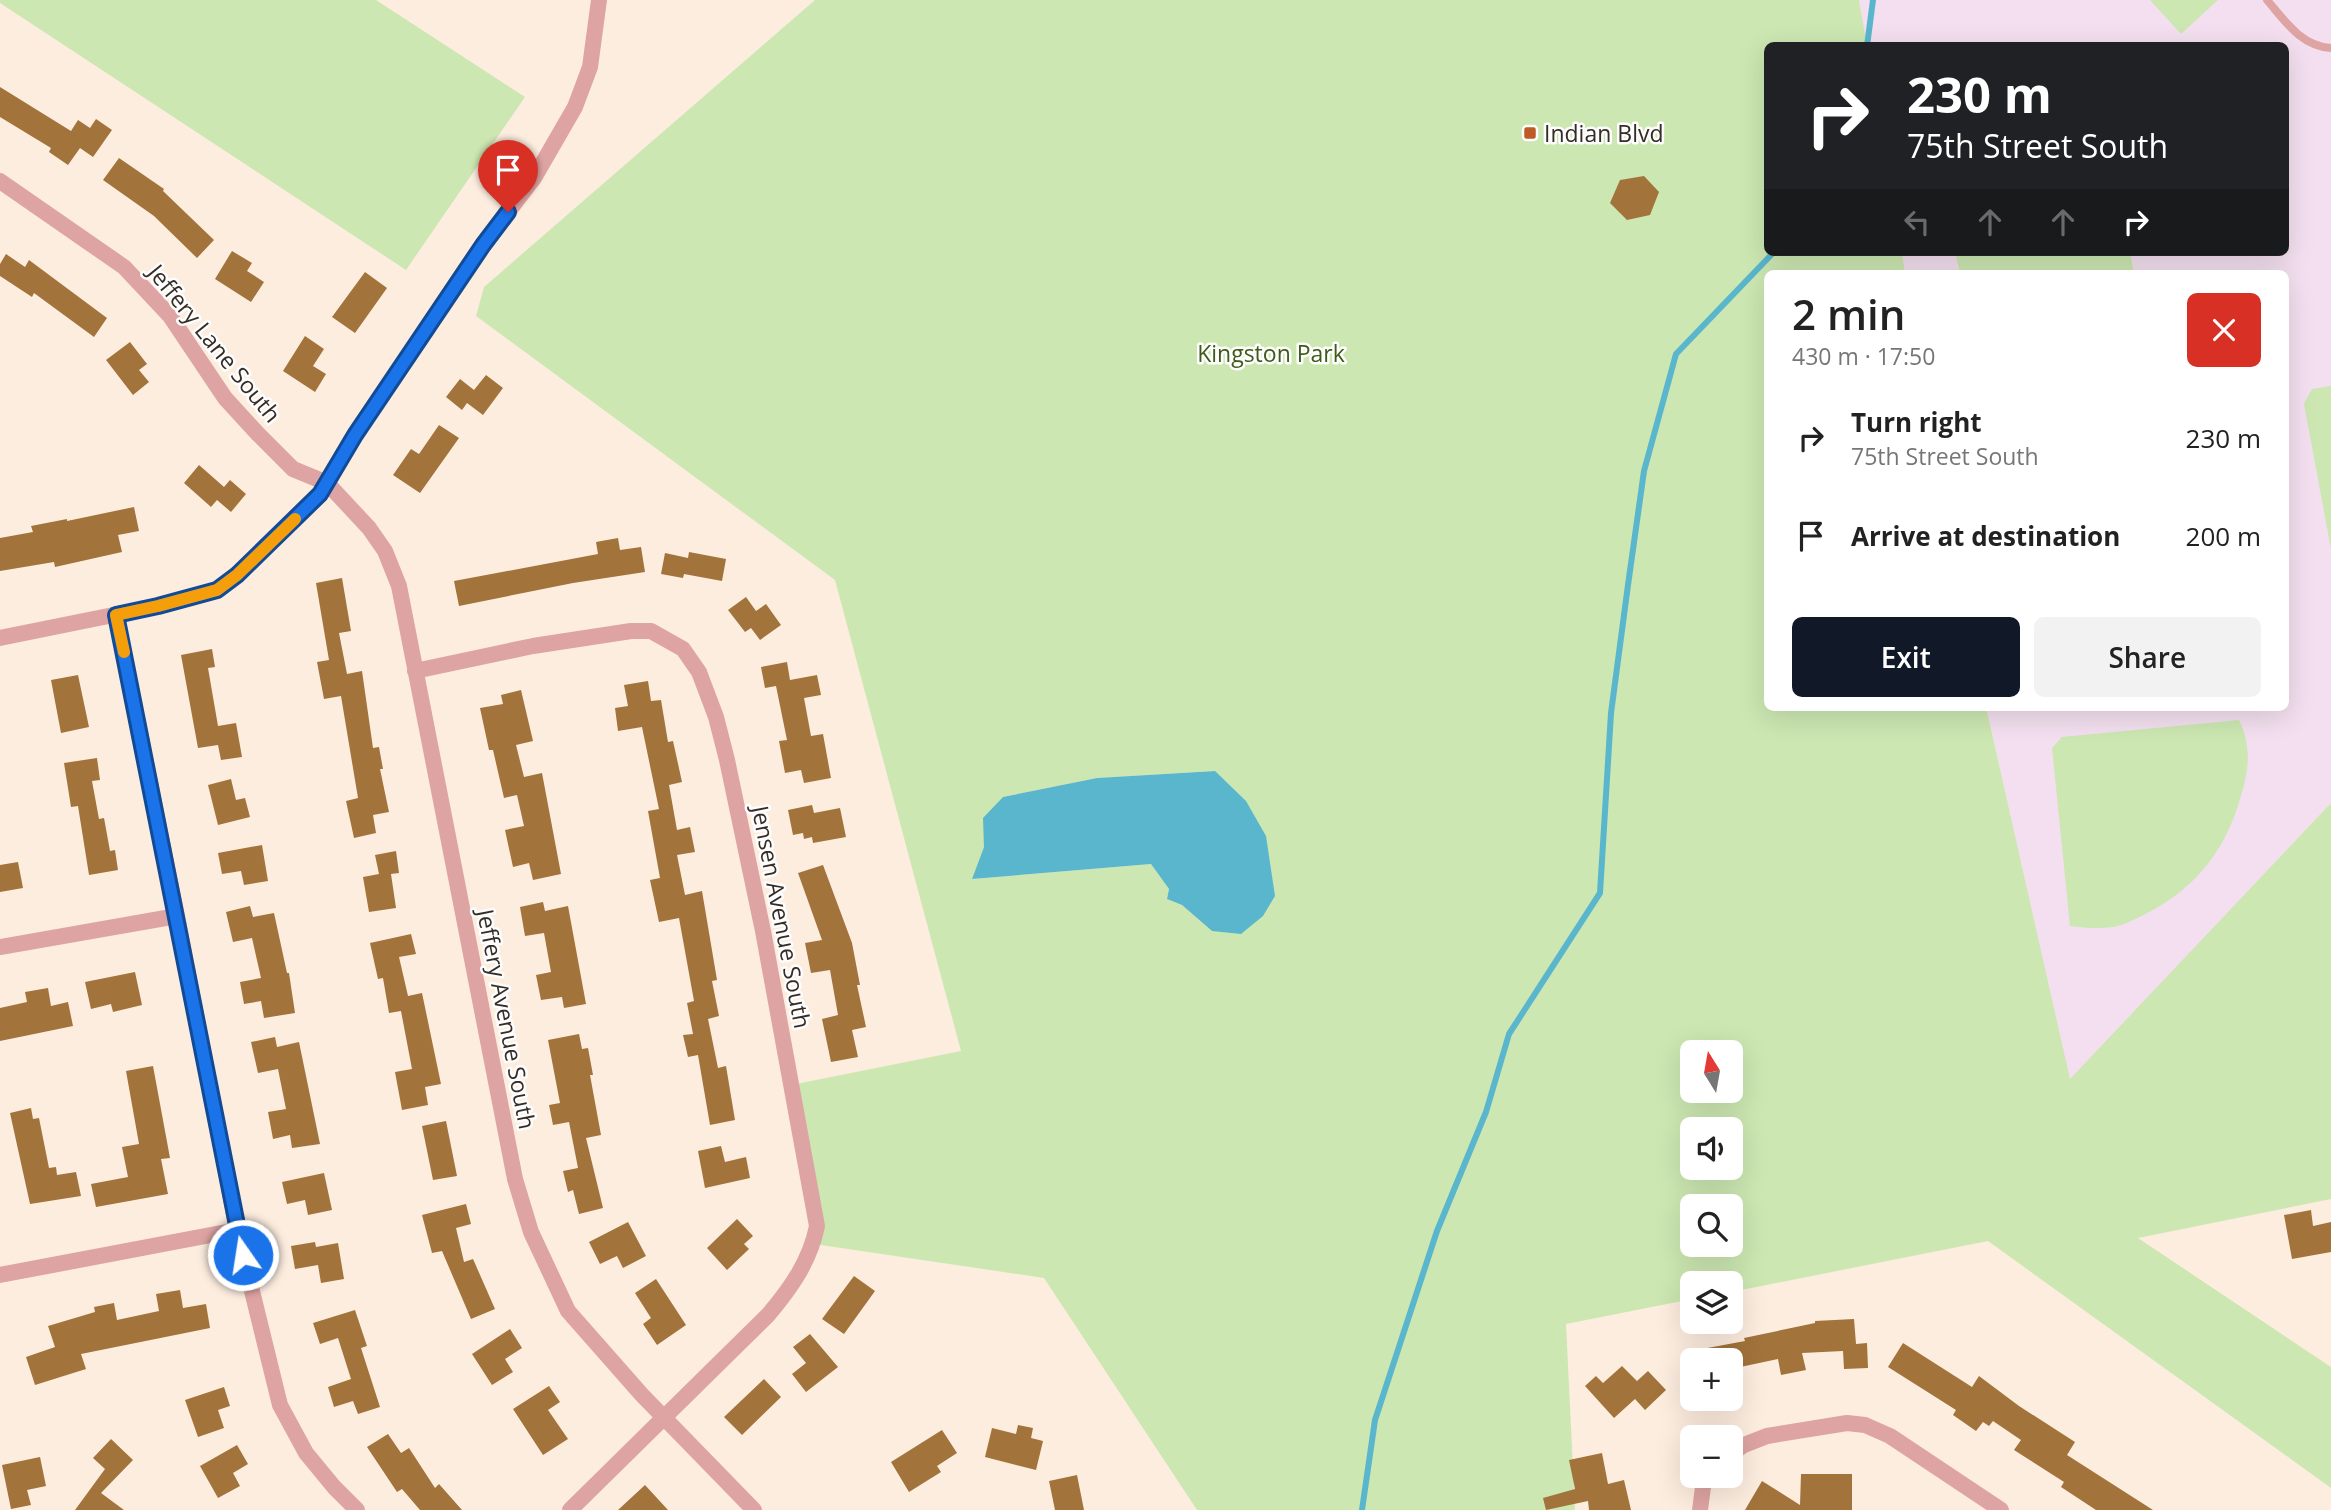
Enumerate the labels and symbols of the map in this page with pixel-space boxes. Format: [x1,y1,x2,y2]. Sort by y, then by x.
place label: Indian Blvd [1544,117,1664,149]
marker: Indian Blvd [1522,125,1538,141]
pin [478,140,538,212]
street label: Jeffery Lane South [140,256,289,429]
park label: Kingston Park [1197,337,1345,369]
street label: Jensen Avenue South [744,801,819,1031]
street label: Jeffery Avenue South [470,904,544,1132]
north arrow [1680,1040,1743,1102]
position arrow [206,1218,280,1292]

